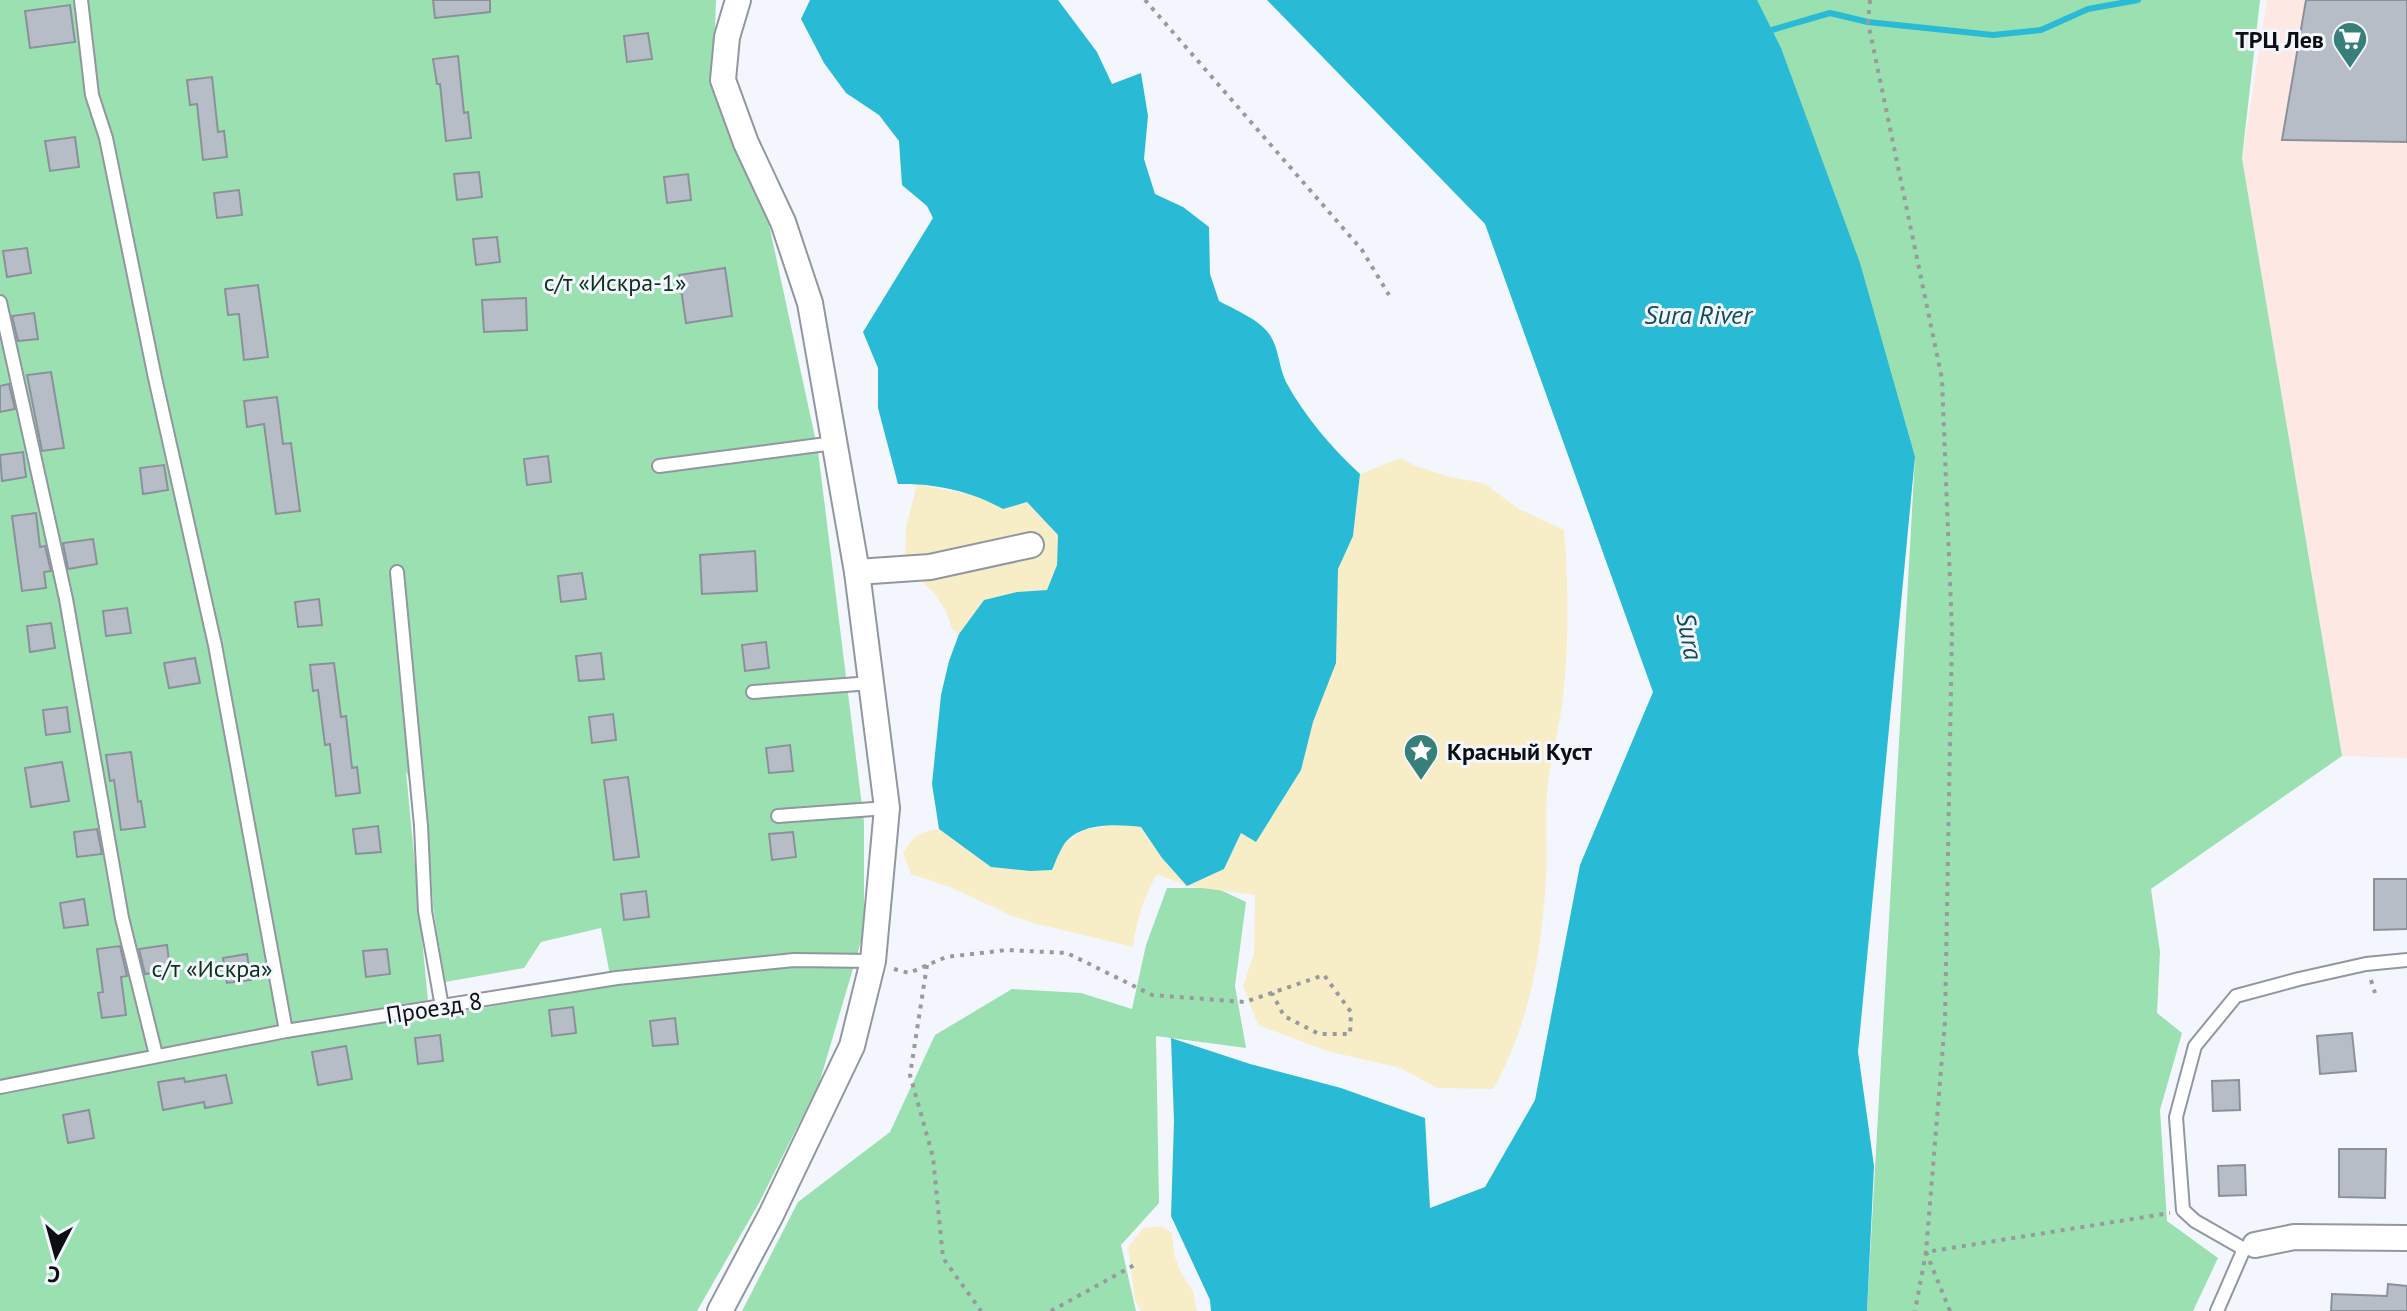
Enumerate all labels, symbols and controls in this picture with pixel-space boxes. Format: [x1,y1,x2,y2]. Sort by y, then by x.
supermarket icon: ТРЦ Лев [2331,20,2369,70]
place label: ТРЦ Лев [2235,24,2324,55]
park label: с/т «Искра-1» [544,267,686,298]
water label: Sura River [1644,298,1753,331]
water label: Sura [1669,609,1711,663]
place icon: Красный Куст [1402,732,1440,782]
place label: Красный Куст [1447,736,1593,767]
park label: с/т «Искра» [151,953,273,984]
street label: Проезд 8 [384,985,484,1031]
north arrow [16,1215,96,1295]
text: С [46,1260,61,1289]

